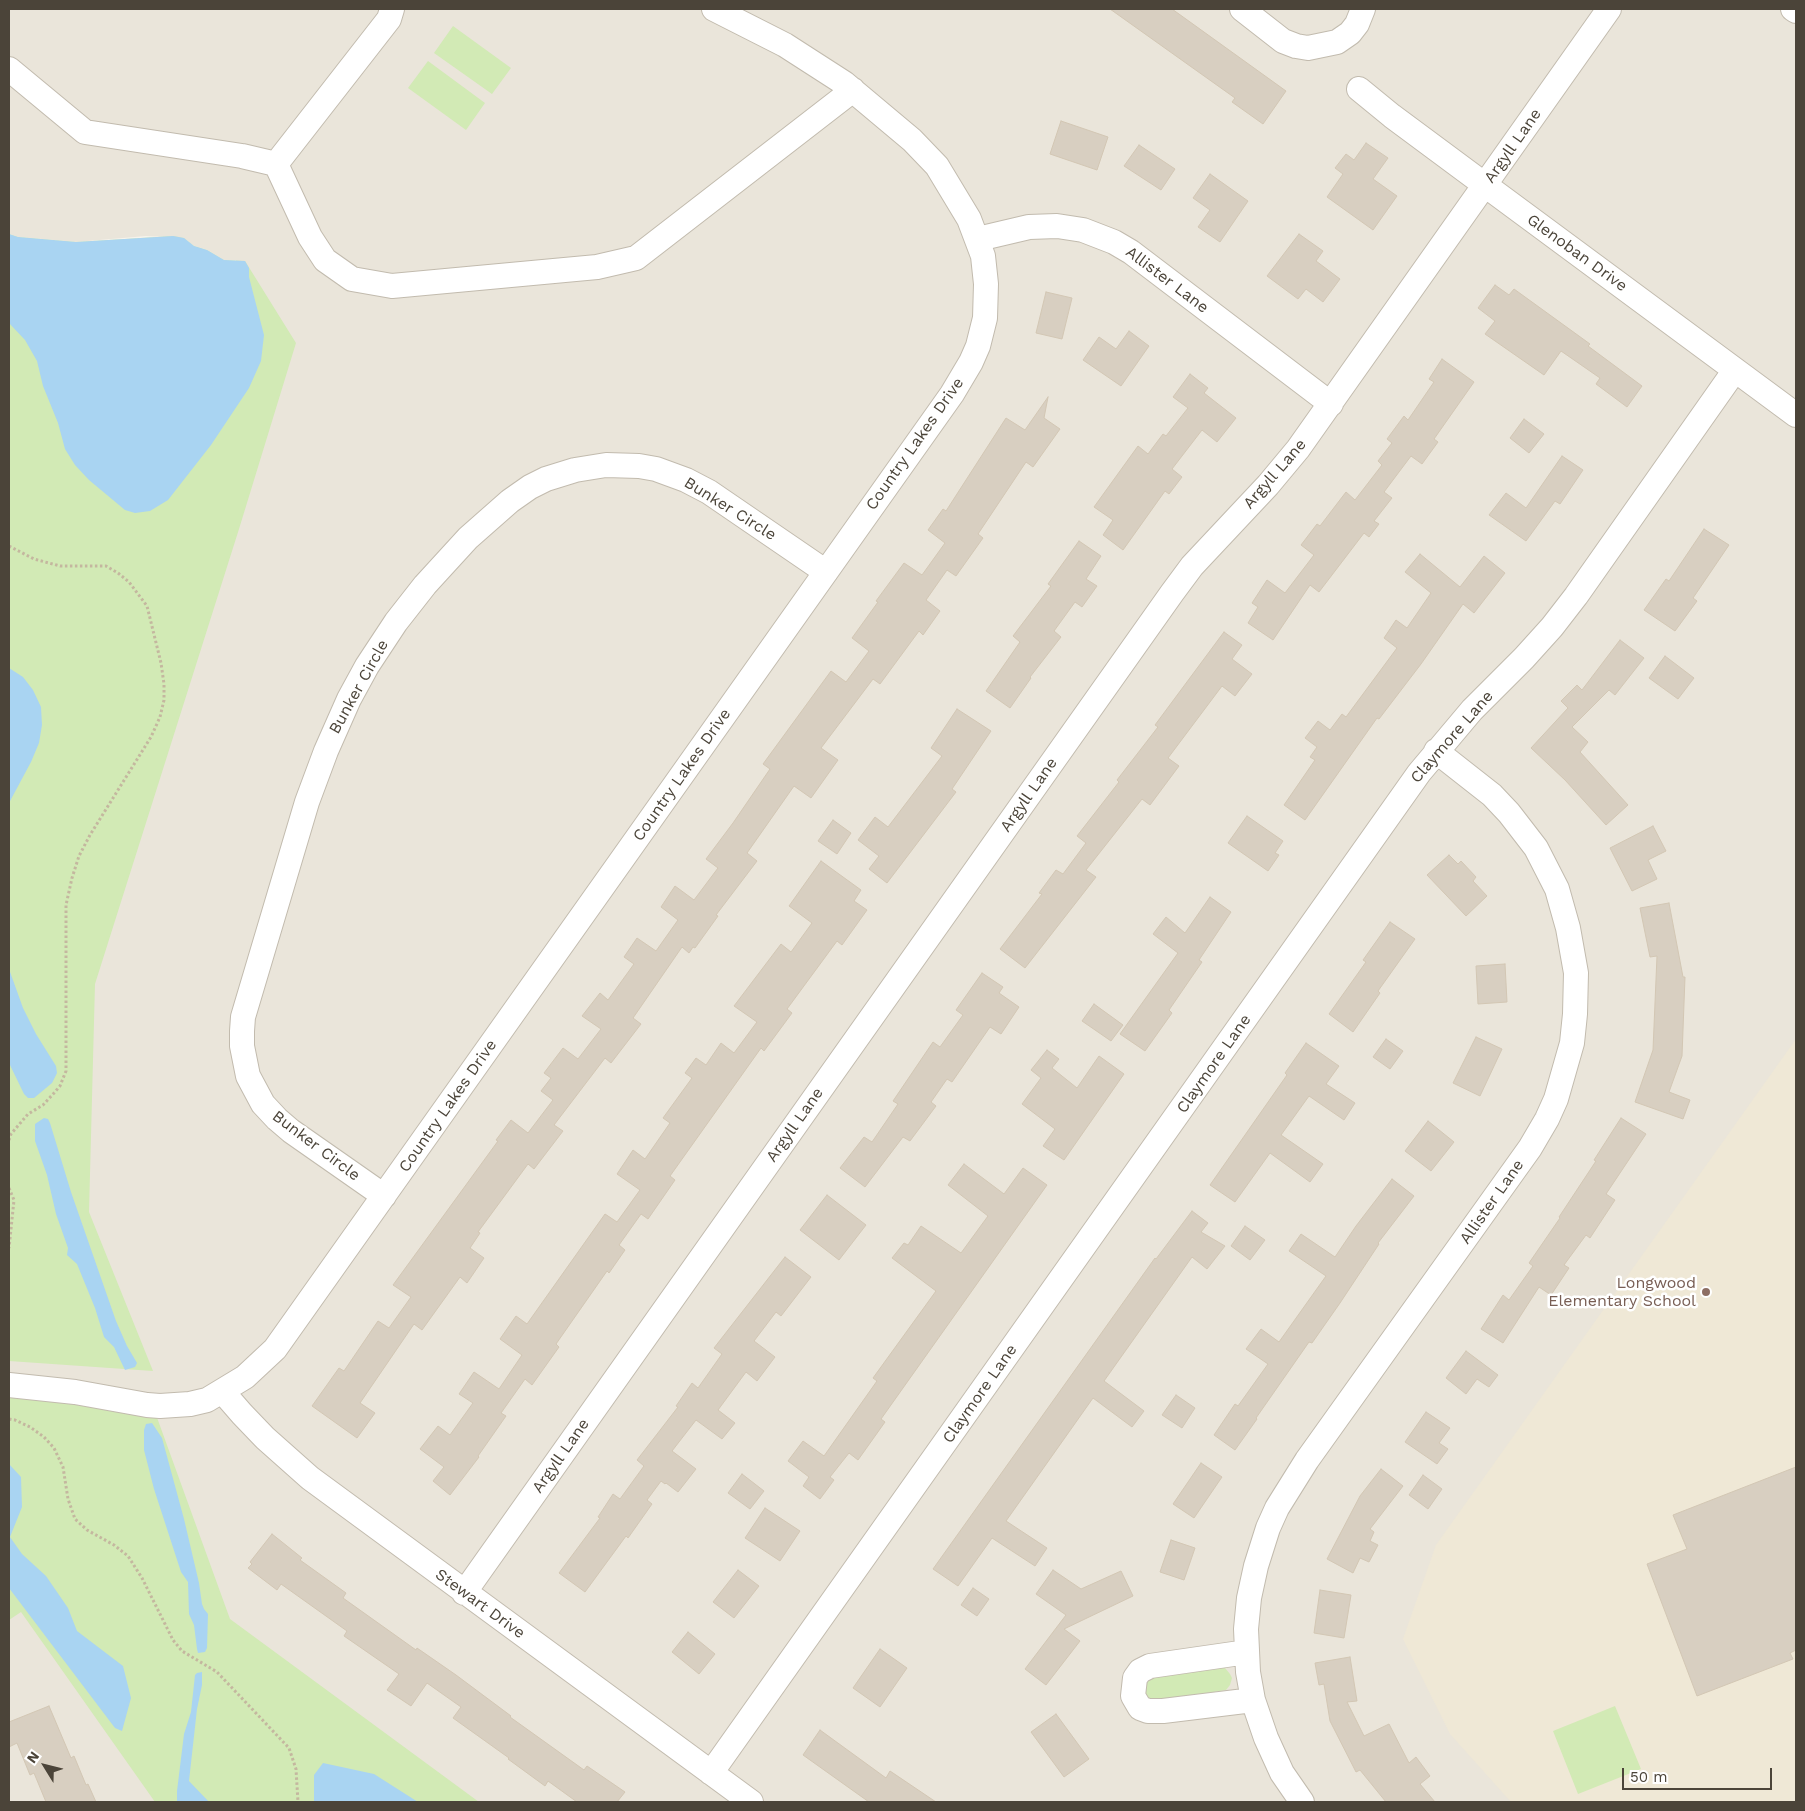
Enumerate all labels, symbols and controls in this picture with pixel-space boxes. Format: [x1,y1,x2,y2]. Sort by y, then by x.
street label: Argyll Lane [1480,105,1546,187]
street label: Glenoban Drive [1523,210,1631,296]
street label: Allister Lane [1122,243,1212,317]
street label: Country Lakes Drive [862,374,968,514]
street label: Argyll Lane [1239,435,1311,513]
street label: Bunker Circle [680,473,780,545]
street label: Bunker Circle [325,637,393,737]
street label: Claymore Lane [1407,687,1497,787]
street label: Country Lakes Drive [629,705,735,845]
street label: Argyll Lane [996,754,1062,836]
street label: Claymore Lane [1173,1011,1255,1117]
street label: Country Lakes Drive [395,1036,501,1176]
street label: Argyll Lane [762,1084,828,1166]
street label: Bunker Circle [268,1107,364,1185]
street label: Allister Lane [1456,1156,1528,1248]
place label: Longwood Elementary School [1548,1273,1696,1311]
marker: Longwood Elementary School [1700,1286,1712,1298]
street label: Claymore Lane [939,1341,1021,1447]
street label: Argyll Lane [528,1415,594,1497]
street label: Stewart Drive [431,1565,529,1643]
north arrow [20,1741,70,1791]
text: N [23,1748,42,1766]
scale bar [1625,1758,1775,1790]
text: 50 m [1630,1768,1667,1786]

